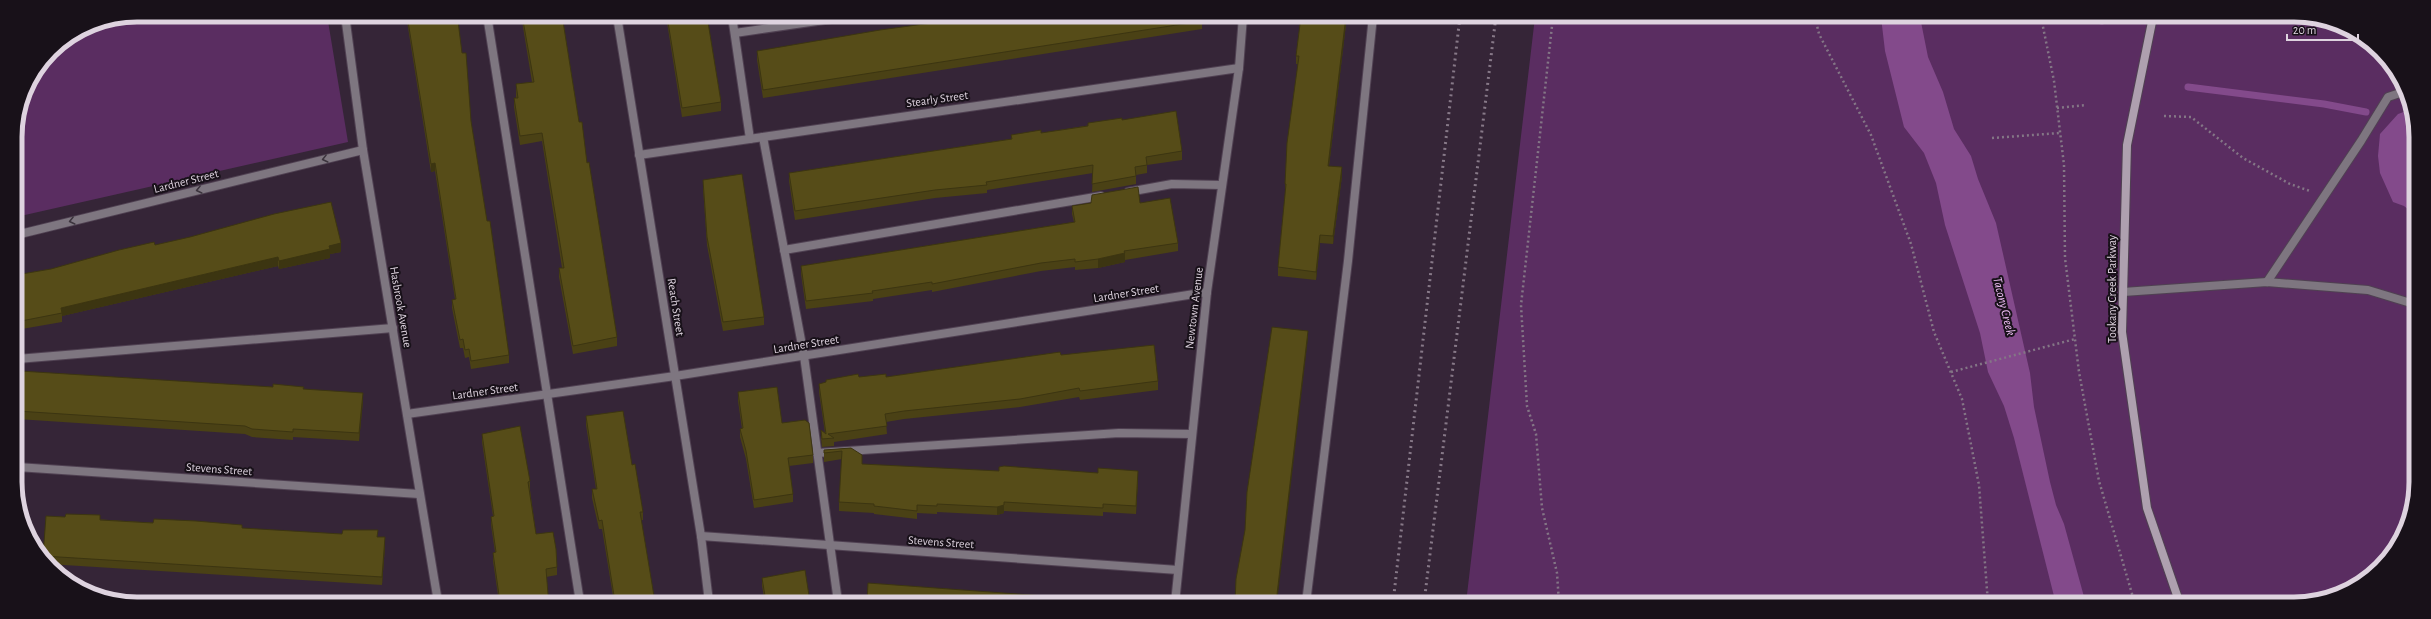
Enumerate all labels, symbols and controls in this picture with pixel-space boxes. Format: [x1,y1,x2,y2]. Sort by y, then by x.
scale bar [2287,16,2358,42]
text: 20 m [2293,24,2316,36]
street label: Stearly Street [905,89,969,110]
one-way arrow [322,155,328,163]
street label: Lardner Street [152,167,220,195]
one-way arrow [195,186,202,194]
one-way arrow [69,217,75,225]
street label: Tookany Creek Parkway [2106,235,2119,343]
street label: Hasbrook Avenue [388,266,414,348]
street label: Newtown Avenue [1183,266,1205,350]
water label: Tacony Creek [1990,276,2017,337]
street label: Reach Street [666,277,687,337]
street label: Lardner Street [1092,282,1160,304]
street label: Lardner Street [772,333,840,355]
street label: Lardner Street [451,380,519,402]
street label: Stevens Street [186,461,253,477]
street label: Stevens Street [908,534,975,550]

